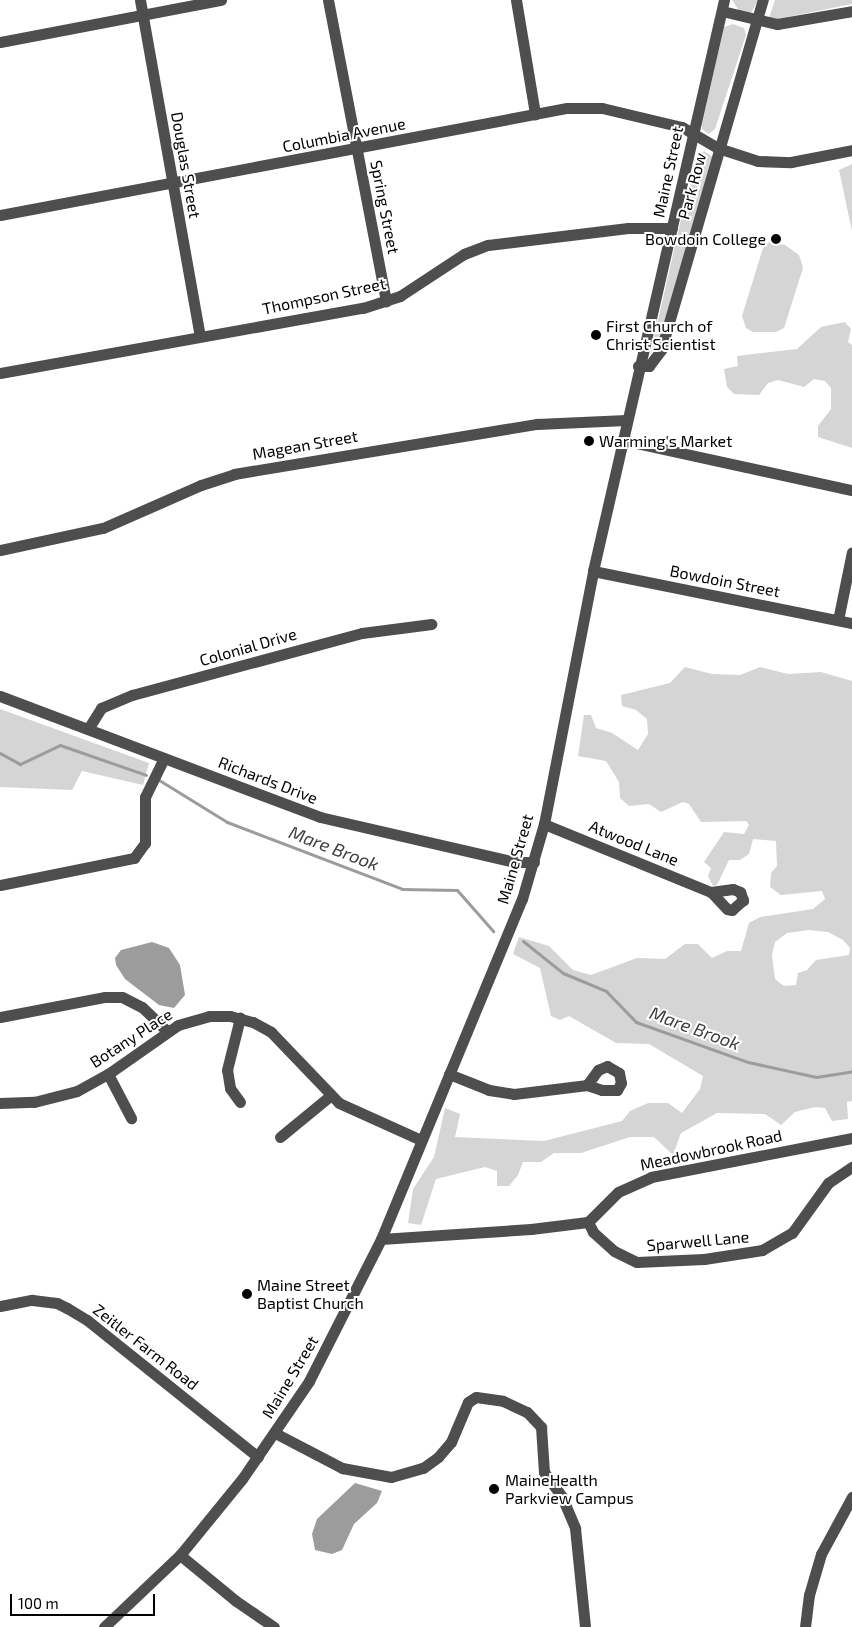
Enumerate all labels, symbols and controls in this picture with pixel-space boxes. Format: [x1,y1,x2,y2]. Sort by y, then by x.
street label: Douglas Street [167,110,205,220]
street label: Columbia Avenue [281,114,407,156]
street label: Maine Street [649,125,687,219]
street label: Park Row [674,151,710,221]
street label: Spring Street [367,159,403,255]
place label: Bowdoin College [645,229,766,249]
marker: Bowdoin College [770,233,782,245]
street label: Thompson Street [261,274,387,318]
place label: First Church of Christ Scientist [606,316,716,354]
marker: First Church of Christ Scientist [590,329,602,341]
street label: Magean Street [251,426,359,464]
place label: Warming's Market [599,431,732,451]
marker: Warming's Market [583,435,595,447]
street label: Bowdoin Street [668,561,782,601]
street label: Colonial Drive [197,624,299,670]
street label: Richards Drive [216,752,320,808]
street label: Maine Street [493,812,537,906]
street label: Atwood Lane [586,816,682,870]
water label: Mare Brook [286,821,382,875]
water label: Mare Brook [647,1002,743,1054]
street label: Botany Place [86,1004,176,1072]
street label: Meadowbrook Road [638,1126,784,1174]
street label: Sparwell Lane [646,1227,750,1255]
place label: Maine Street Baptist Church [257,1275,364,1313]
marker: Maine Street Baptist Church [241,1288,253,1300]
street label: Zeitler Farm Road [89,1300,203,1394]
street label: Maine Street [258,1332,322,1422]
place label: MaineHealth Parkview Campus [505,1470,634,1508]
marker: MaineHealth Parkview Campus [487,1482,501,1496]
scale bar [12,1584,158,1616]
text: 100 m [18,1594,59,1612]

